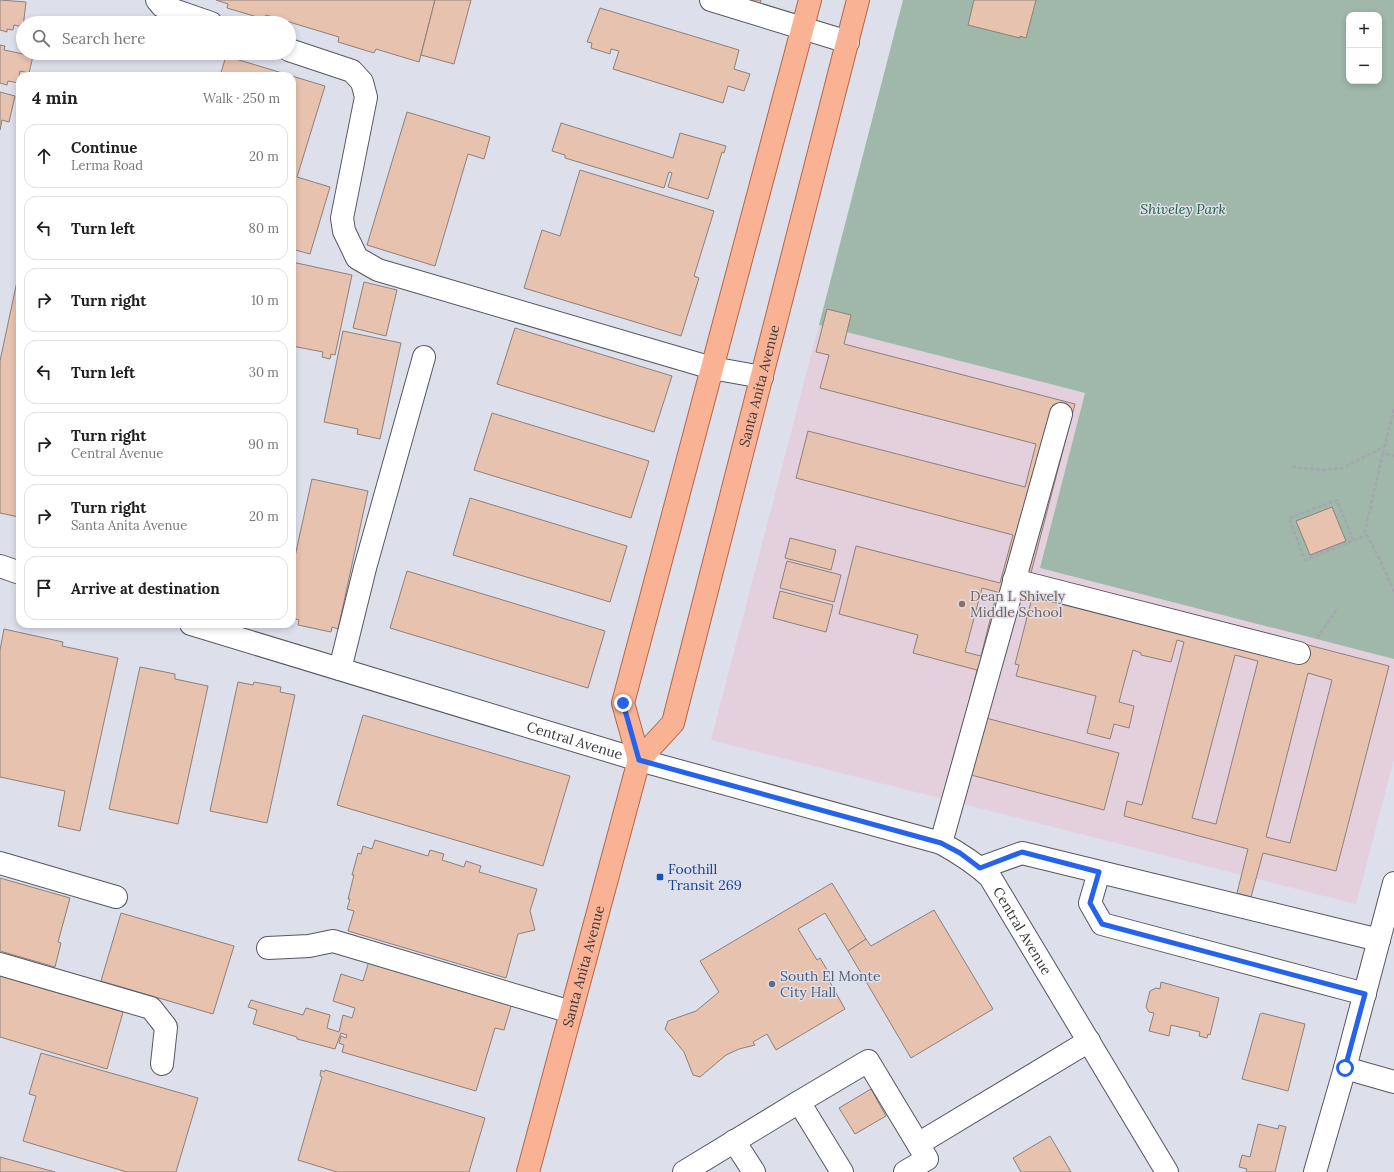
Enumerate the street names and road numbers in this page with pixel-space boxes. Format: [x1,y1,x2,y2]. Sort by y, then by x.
street label: Santa Anita Avenue [735,323,784,449]
street label: Central Avenue [525,717,625,764]
street label: Central Avenue [989,884,1056,978]
street label: Santa Anita Avenue [558,903,608,1029]

